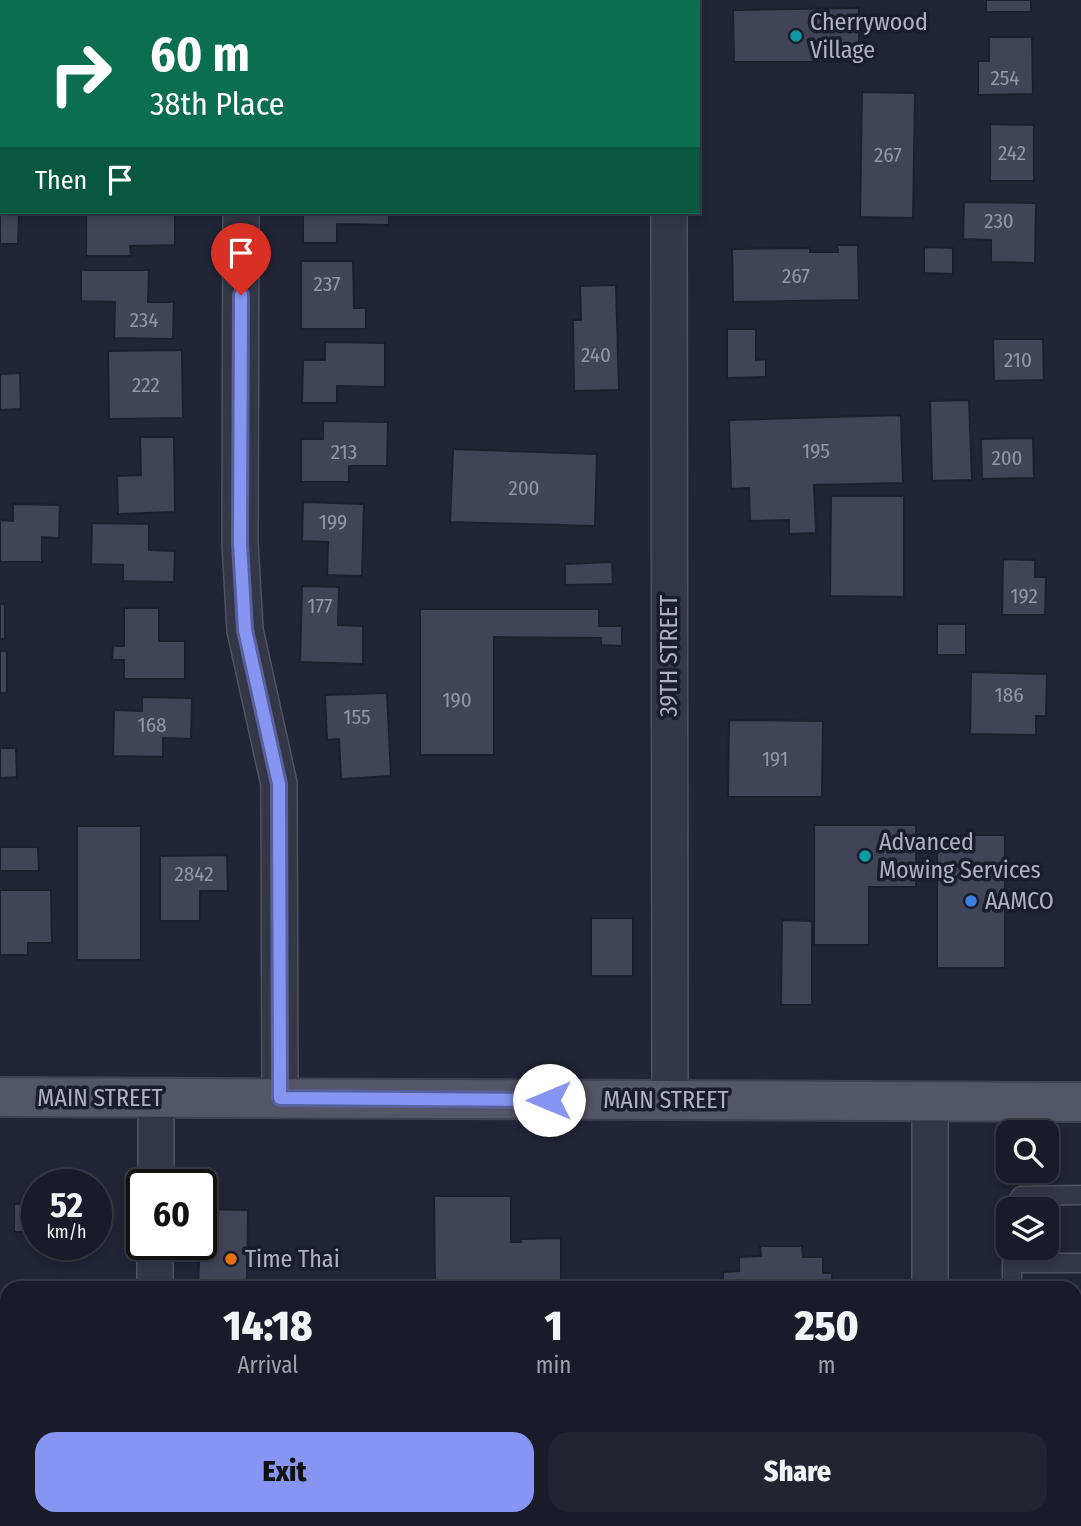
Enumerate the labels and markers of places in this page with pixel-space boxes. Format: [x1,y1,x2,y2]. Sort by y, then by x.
place label: Cherrywood Village [810,8,928,64]
marker: Cherrywood Village [788,28,804,44]
pin [211,223,271,295]
place label: Advanced Mowing Services [879,828,1041,884]
marker: Advanced Mowing Services [857,848,873,864]
place label: AAMCO [985,887,1054,915]
marker: AAMCO [963,893,979,909]
place label: Time Thai [245,1245,340,1273]
marker: Time Thai [223,1251,239,1267]

